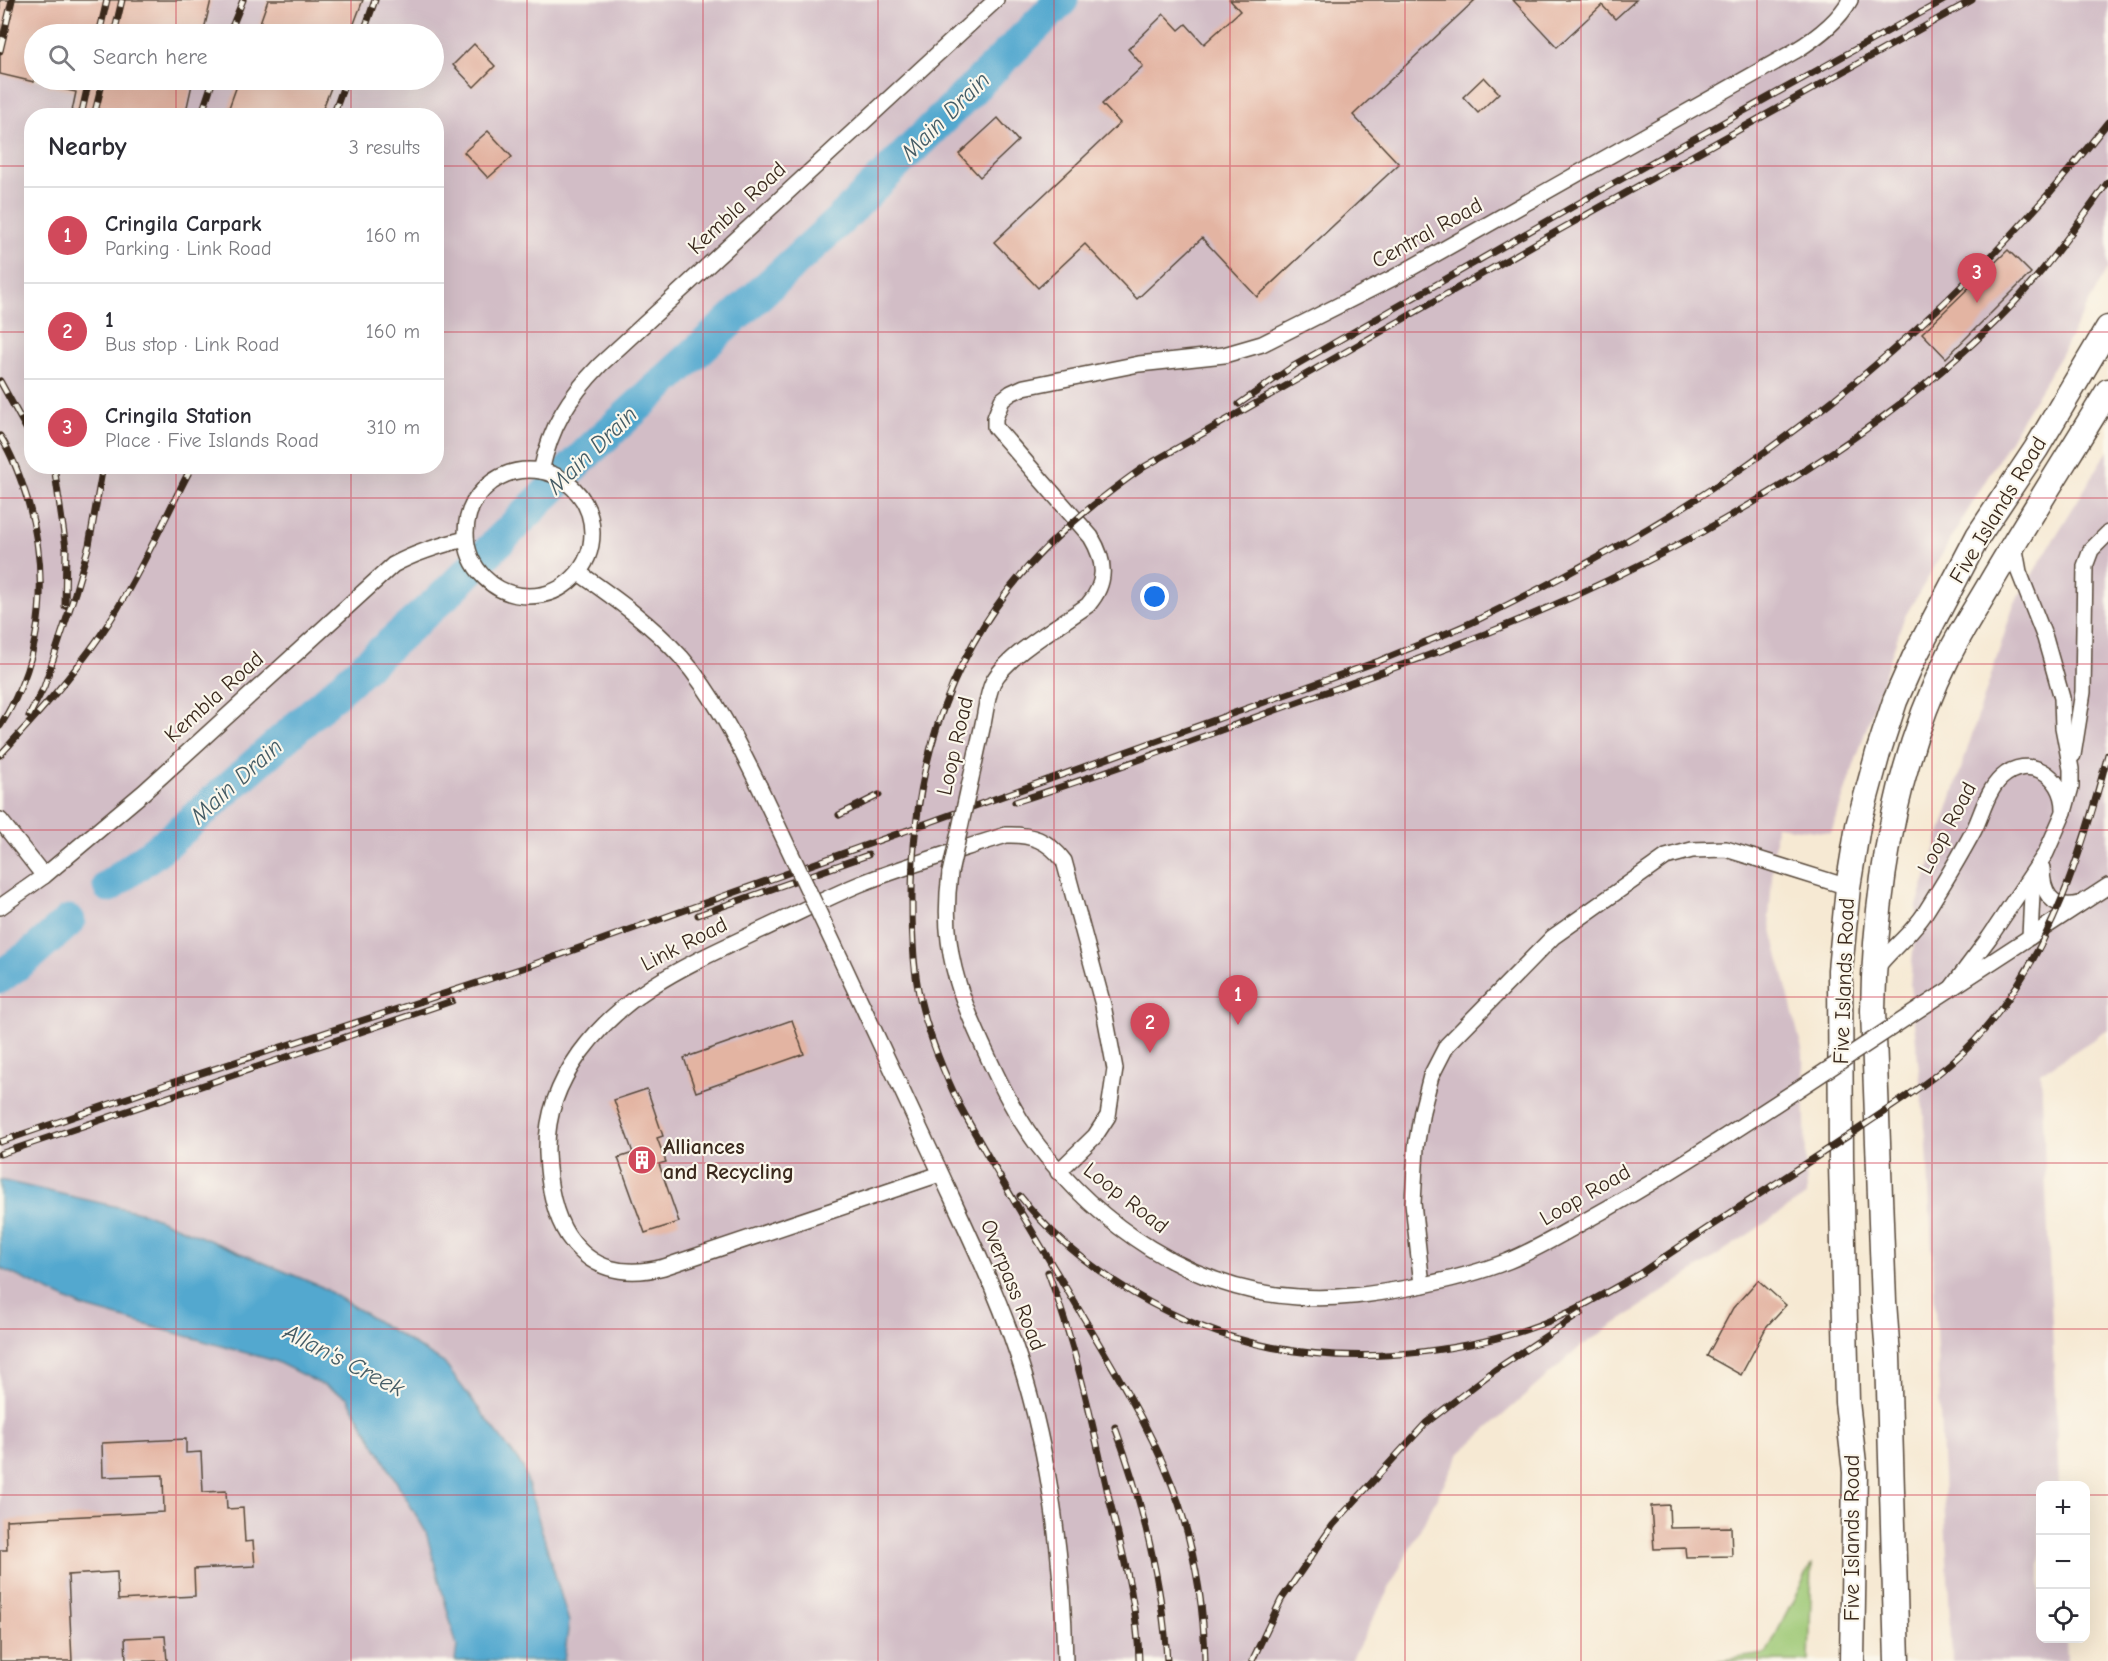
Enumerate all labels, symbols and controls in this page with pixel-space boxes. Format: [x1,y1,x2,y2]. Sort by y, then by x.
search box [24,24,444,90]
icon: search [45,41,78,74]
text: Search here [93,44,208,70]
water label: Main Drain [894,66,995,167]
text: Nearby [48,132,127,162]
text: 3 results [349,136,420,159]
street label: Kembla Road [683,156,791,260]
street label: Central Road [1367,192,1487,274]
text: Cringila Carpark [105,211,261,237]
text: 1 [64,224,71,247]
text: 160 m [366,224,420,247]
text: Parking · Link Road [105,237,272,260]
pin: 3 [1958,254,1996,303]
text: 1 [105,307,114,333]
text: 2 [63,320,72,343]
text: 160 m [366,320,420,343]
text: Bus stop · Link Road [105,333,279,356]
water label: Main Drain [540,400,643,500]
text: Cringila Station [105,403,252,429]
text: 3 [63,416,72,439]
text: 310 m [367,416,420,439]
text: Place · Five Islands Road [105,429,319,452]
street label: Five Islands Road [1944,432,2052,588]
your location [1140,582,1169,611]
street label: Kembla Road [159,646,269,748]
street label: Loop Road [931,694,979,798]
water label: Main Drain [183,732,288,830]
street label: Loop Road [1912,778,1982,878]
street label: Five Islands Road [1828,897,1860,1065]
street label: Link Road [636,911,732,977]
pin: 1 [1218,976,1258,1025]
pin: 2 [1130,1004,1170,1053]
place label: Alliances and Recycling [663,1134,794,1185]
building icon: Alliances and Recycling [626,1144,658,1176]
street label: Loop Road [1078,1157,1174,1239]
street label: Loop Road [1535,1159,1635,1231]
street label: Overpass Road [975,1216,1051,1354]
water label: Allan's Creek [278,1317,409,1403]
street label: Five Islands Road [1839,1455,1865,1621]
map controls [2036,1481,2090,1643]
button: + [2036,1481,2090,1535]
button: − [2036,1535,2090,1589]
button: locate [2036,1589,2090,1643]

